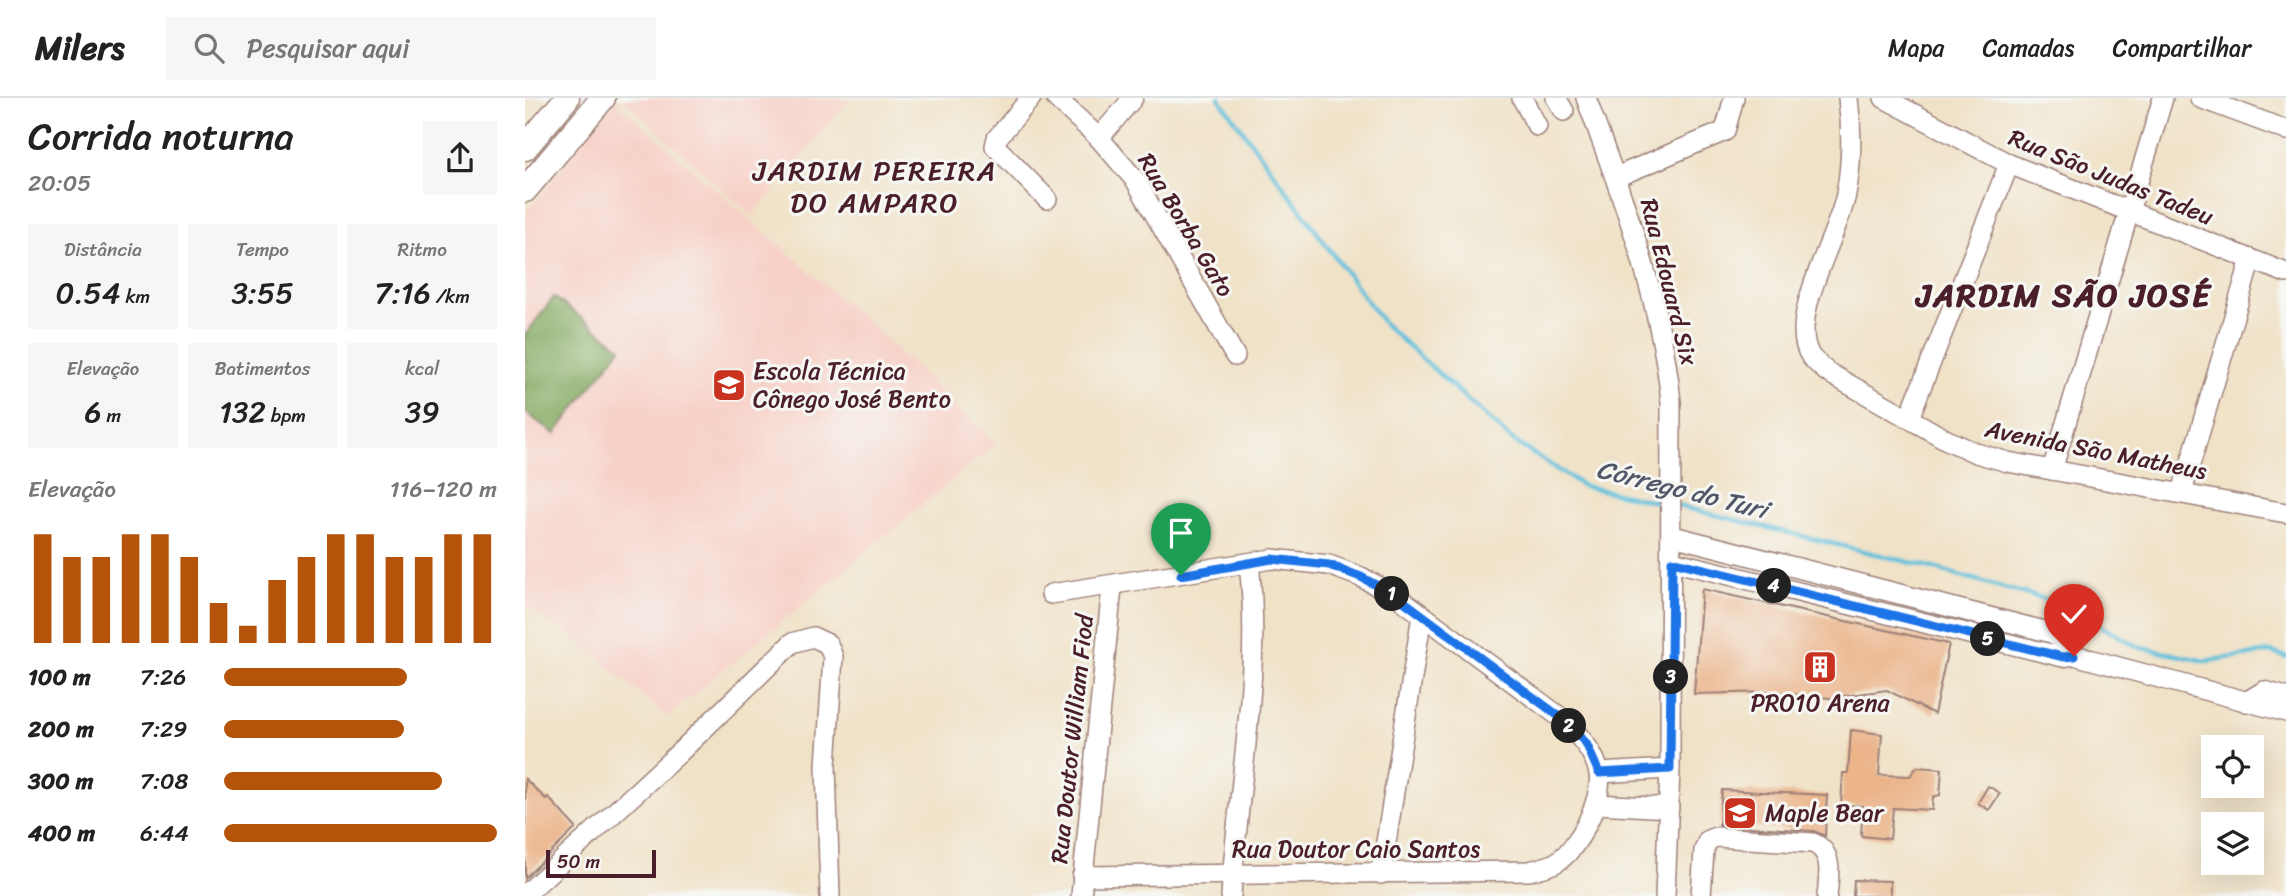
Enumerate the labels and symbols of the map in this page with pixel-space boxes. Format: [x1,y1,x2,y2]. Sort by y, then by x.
street label: Rua São Judas Tadeu [2002,117,2220,237]
street label: Rua Borba Gato [1126,145,1246,306]
district label: JARDIM PEREIRA DO AMPARO [752,146,997,227]
street label: Rua Edouard Six [1628,194,1710,371]
district label: JARDIM SÃO JOSÉ [1914,267,2212,324]
place label: Escola Técnica Cônego José Bento [753,350,951,420]
school or university icon: Escola Técnica Cônego José Bento [710,366,748,404]
street label: Avenida São Matheus [1980,408,2211,492]
water label: Córrego do Turi [1592,446,1777,534]
pin [1151,503,1211,575]
pin: 4 [1757,568,1791,603]
pin: 1 [1375,576,1409,612]
pin [2044,584,2104,656]
street label: Rua Doutor William Fiod [1038,611,1106,866]
pin: 5 [1971,622,2005,656]
building icon: PRO10 Arena [1801,648,1839,686]
pin: 3 [1653,660,1689,694]
place label: PRO10 Arena [1750,682,1891,724]
pin: 2 [1551,708,1587,744]
place label: Maple Bear [1765,792,1885,834]
school or university icon: Maple Bear [1721,794,1759,832]
street label: Rua Doutor Caio Santos [1232,828,1480,870]
scale bar [546,847,656,879]

